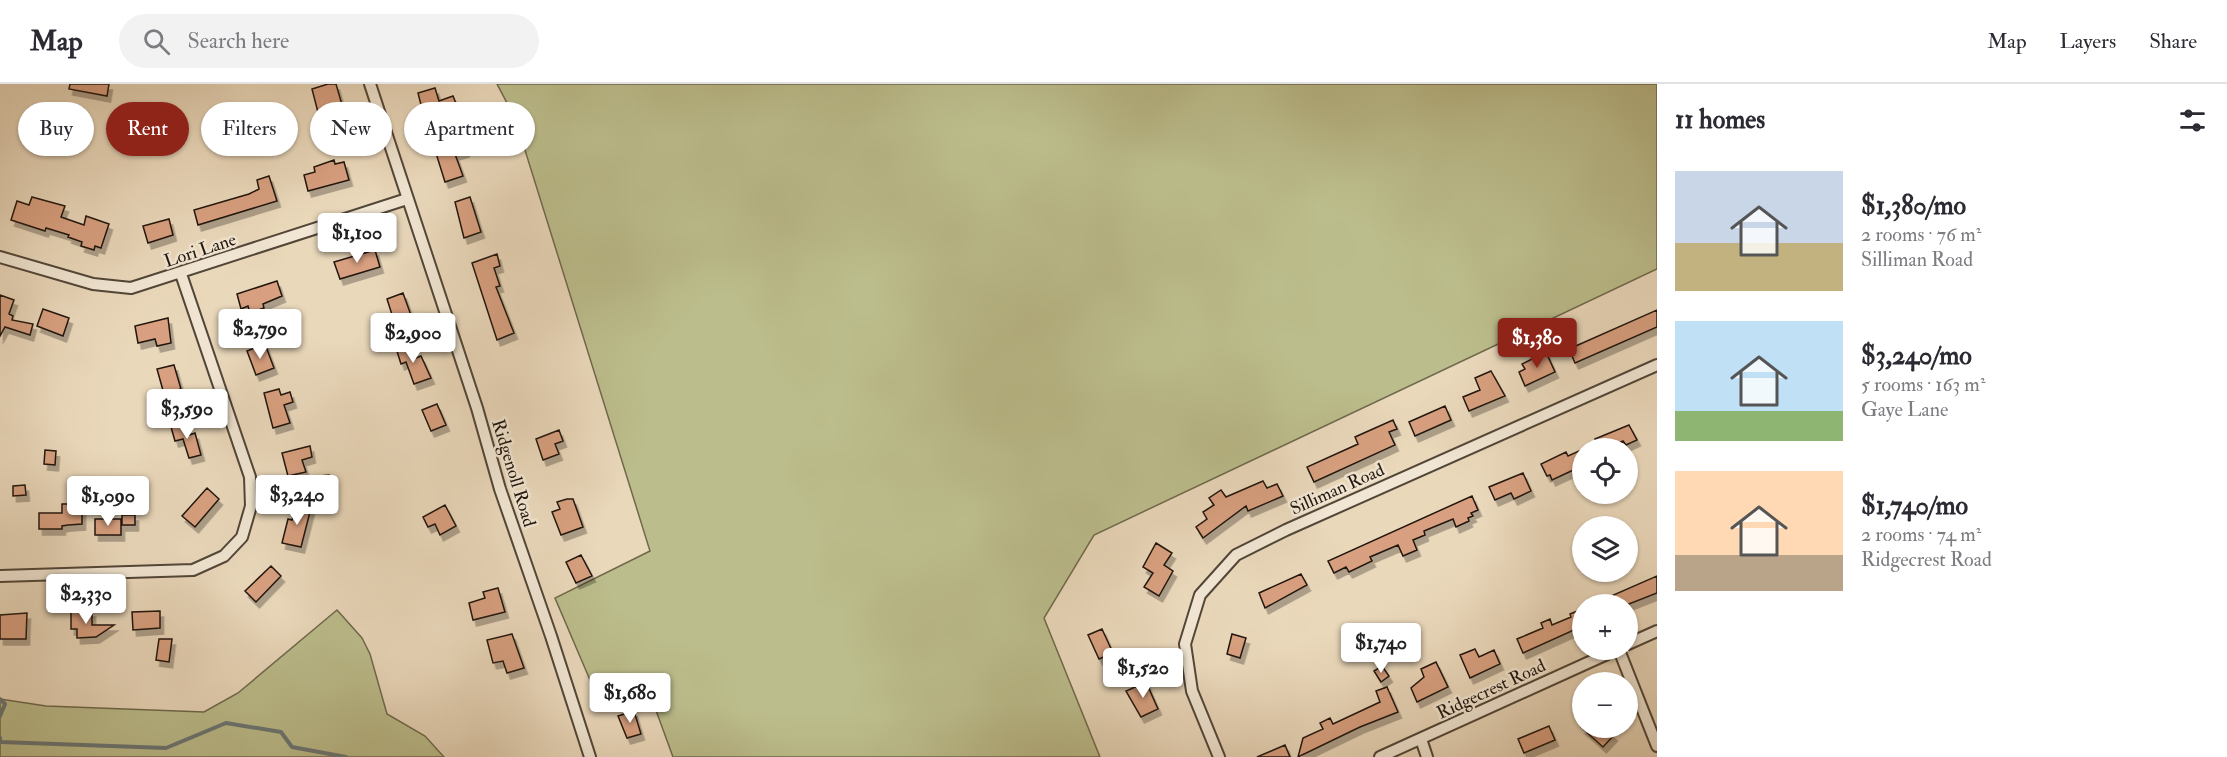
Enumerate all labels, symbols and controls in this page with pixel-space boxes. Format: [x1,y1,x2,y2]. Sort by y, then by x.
search box [119,14,539,68]
text: Map [30,24,83,59]
icon: search [140,25,173,58]
text: Search here [188,27,289,55]
text: Map [1987,28,2027,55]
text: Layers [2060,28,2116,55]
text: Share [2149,28,2197,55]
chip: Buy [18,102,94,156]
chip: Rent [106,102,189,156]
chip: Filters [201,102,298,156]
chip: New [310,102,392,156]
chip: Apartment [404,102,535,156]
text: 11 homes [1675,104,1765,136]
icon: filters [2176,104,2209,137]
text: $1,380/mo [1861,190,1966,222]
icon: home [1723,195,1795,267]
pin: $1,100 [308,213,406,264]
text: $1,100 [332,220,382,245]
text: 2 rooms · 76 m² [1861,222,1981,247]
street label: Lori Lane [161,228,239,273]
text: Silliman Road [1861,247,1973,272]
pin: $2,790 [211,309,309,360]
pin: $2,900 [364,313,462,364]
text: $2,790 [232,316,288,341]
pin: $1,380 [1488,318,1586,369]
text: $2,900 [385,320,441,345]
text: $1,380 [1512,325,1562,350]
text: $3,240/mo [1861,340,1972,372]
icon: home [1723,345,1795,417]
text: 5 rooms · 163 m² [1861,372,1986,397]
pin: $3,590 [138,389,236,440]
text: $3,590 [161,396,213,421]
text: Gaye Lane [1861,397,1948,422]
street label: Ridgenoll Road [486,417,541,530]
map controls [1572,438,1638,738]
button: locate [1572,438,1638,504]
street label: Silliman Road [1286,458,1388,520]
pin: $3,240 [248,475,346,526]
pin: $1,090 [59,476,157,527]
text: $3,240 [270,482,324,507]
text: $1,090 [81,483,135,508]
text: $1,740/mo [1861,490,1968,522]
icon: home [1723,495,1795,567]
button: layers [1572,516,1638,582]
text: 2 rooms · 74 m² [1861,522,1982,547]
text: Ridgecrest Road [1861,547,1992,572]
pin: $2,330 [37,574,135,625]
text: $2,330 [60,581,112,606]
button: + [1572,594,1638,660]
pin: $1,740 [1332,623,1430,674]
text: $1,740 [1355,630,1407,655]
pin: $1,520 [1094,648,1192,699]
street label: Ridgecrest Road [1433,654,1550,725]
text: $1,520 [1117,655,1169,680]
button: − [1572,672,1638,738]
pin: $1,680 [581,673,679,724]
text: $1,680 [604,680,656,705]

